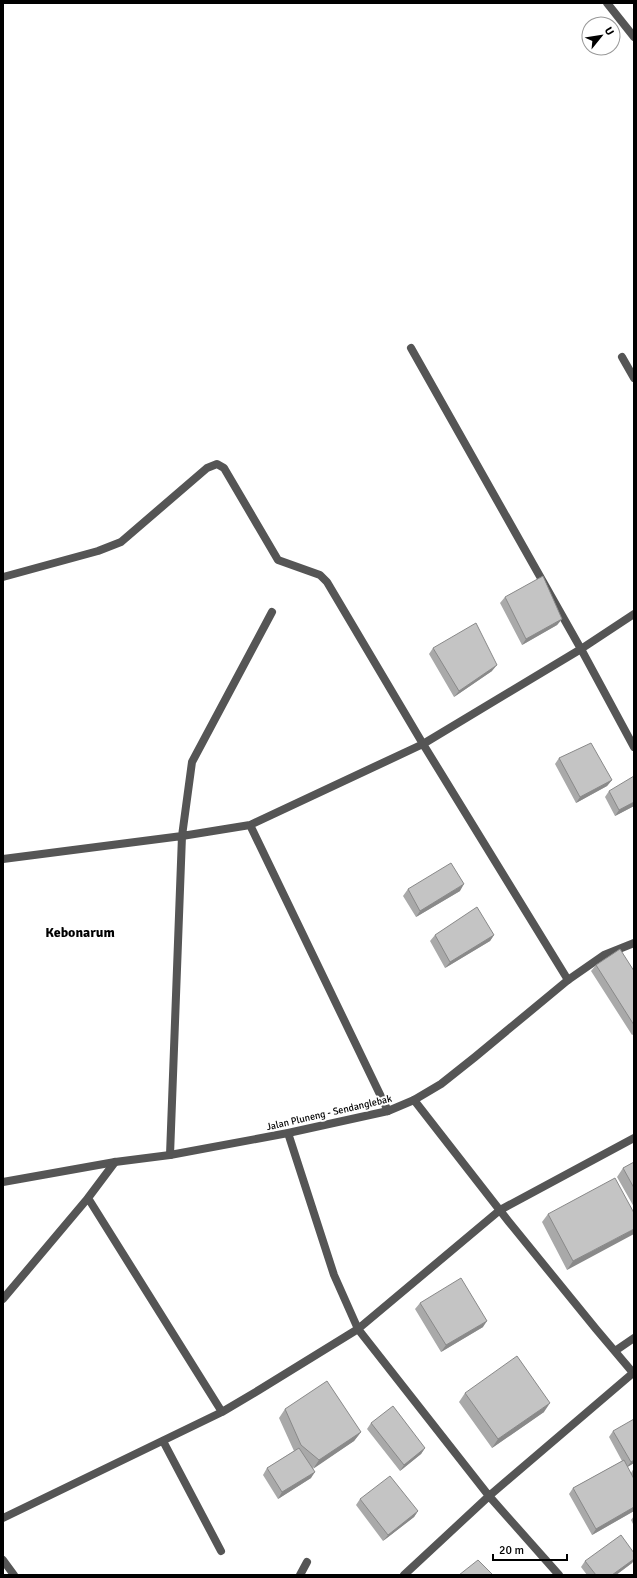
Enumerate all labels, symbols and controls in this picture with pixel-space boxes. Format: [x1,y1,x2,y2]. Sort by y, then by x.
north arrow [581,16,621,56]
text: U [602,25,617,38]
district label: Kebonarum [45,924,115,941]
street label: Jalan Pluneng - Sendanglebak [265,1093,393,1133]
scale bar [493,1536,567,1562]
text: 20 m [499,1543,524,1558]

